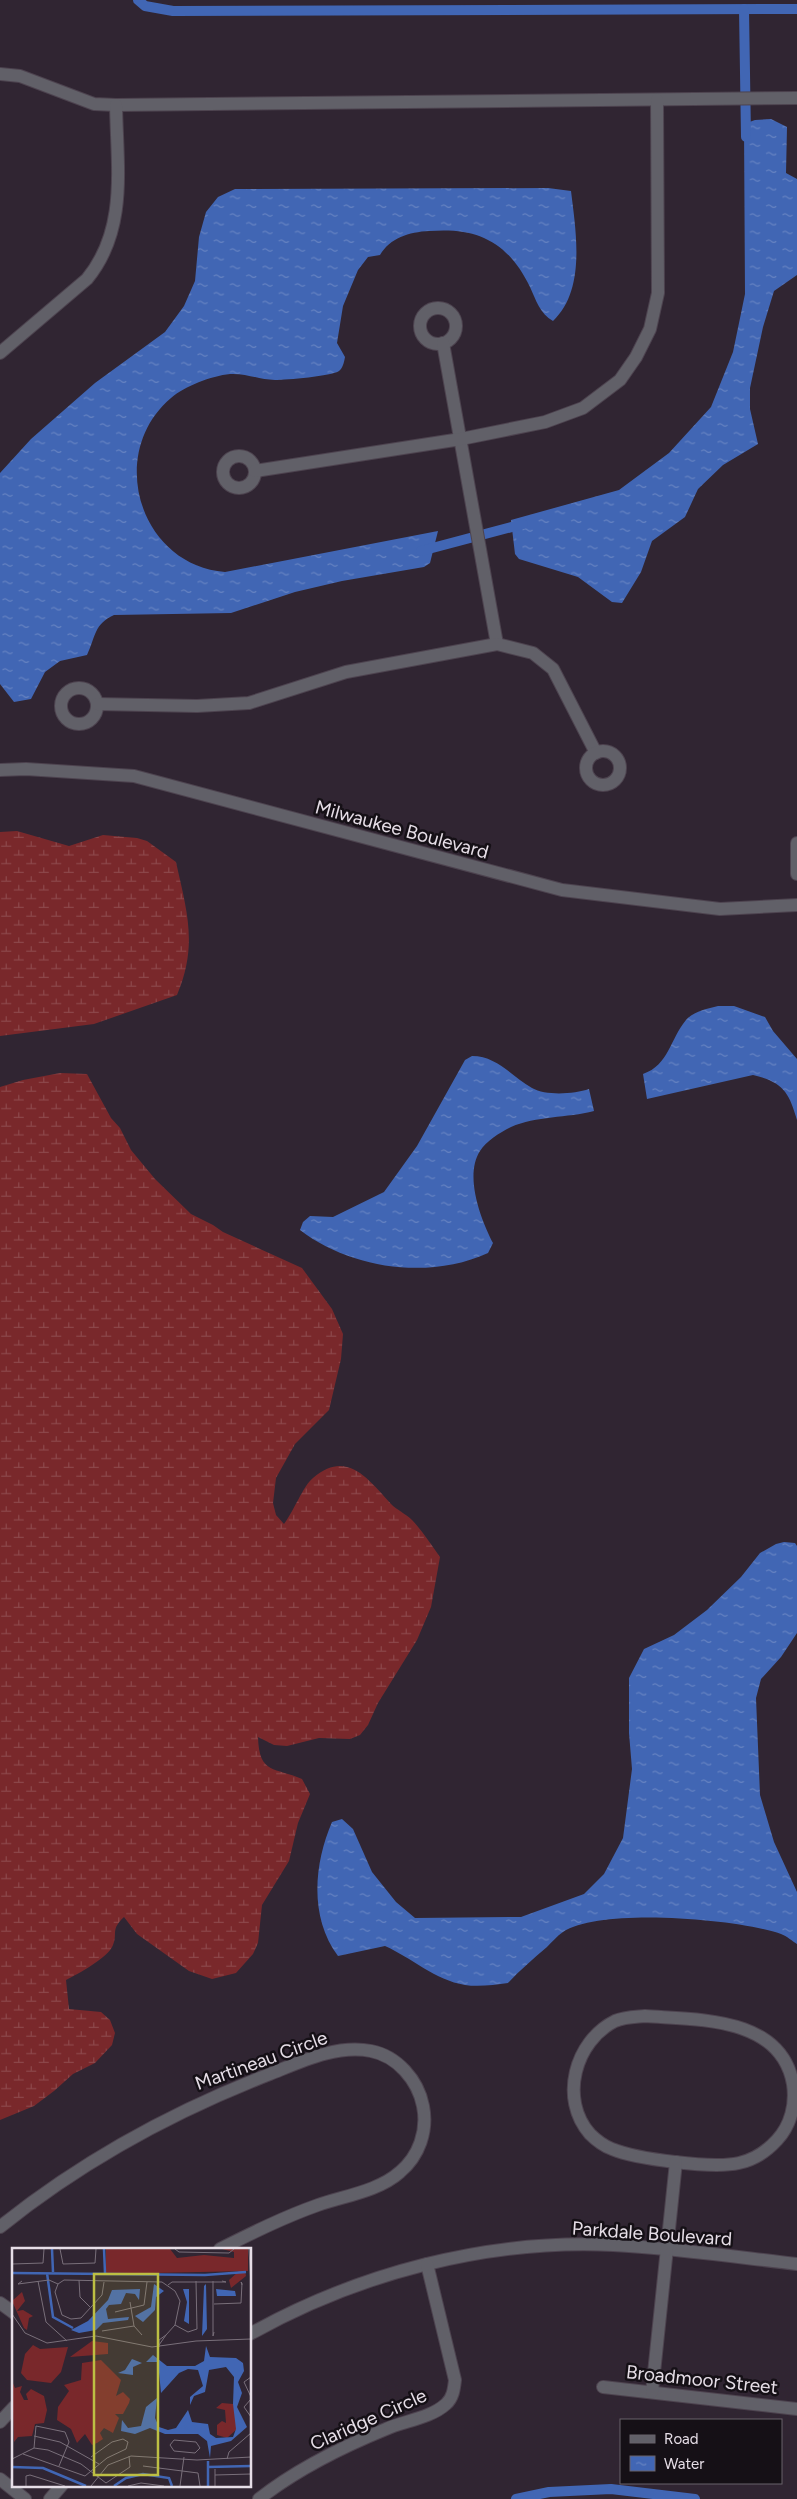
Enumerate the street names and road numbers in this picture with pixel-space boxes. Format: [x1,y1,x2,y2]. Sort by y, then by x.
street label: Milwaukee Boulevard [313,795,491,864]
street label: Martineau Circle [192,2026,330,2095]
street label: Parkdale Boulevard [571,2216,733,2251]
street label: Broadmoor Street [625,2360,779,2399]
street label: Claridge Circle [306,2384,430,2455]

